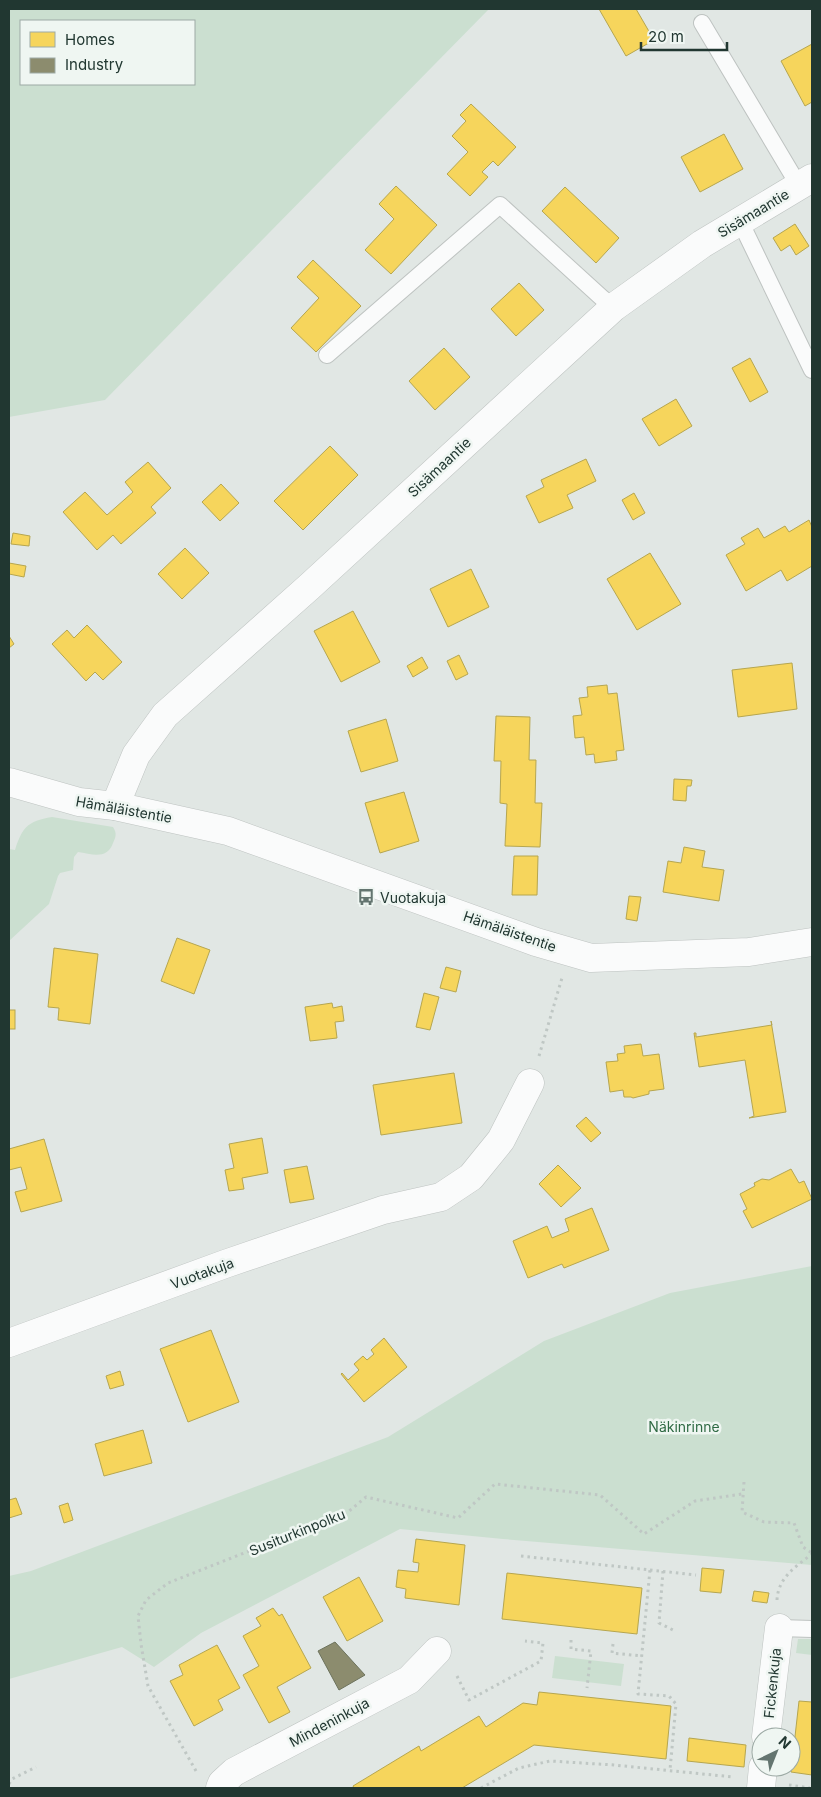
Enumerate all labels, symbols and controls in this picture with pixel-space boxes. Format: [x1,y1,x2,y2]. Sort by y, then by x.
legend [20,20,195,85]
scale bar [641,20,727,52]
text: 20 m [648,27,684,46]
text: Homes [65,30,115,49]
text: Industry [65,55,124,74]
street label: Sisämaantie [714,185,792,241]
street label: Sisämaantie [404,433,474,501]
street label: Hämäläistentie [75,792,173,826]
bus stop icon: Vuotakuja [356,887,376,907]
place label: Vuotakuja [380,889,446,906]
street label: Hämäläistentie [461,907,559,955]
street label: Vuotakuja [168,1254,236,1292]
park label: Näkinrinne [648,1418,720,1435]
street label: Susiturkinpolku [247,1505,347,1559]
street label: Fickenkuja [760,1647,784,1719]
street label: Mindeninkuja [286,1694,372,1750]
north arrow [751,1727,801,1777]
text: N [776,1732,795,1752]

